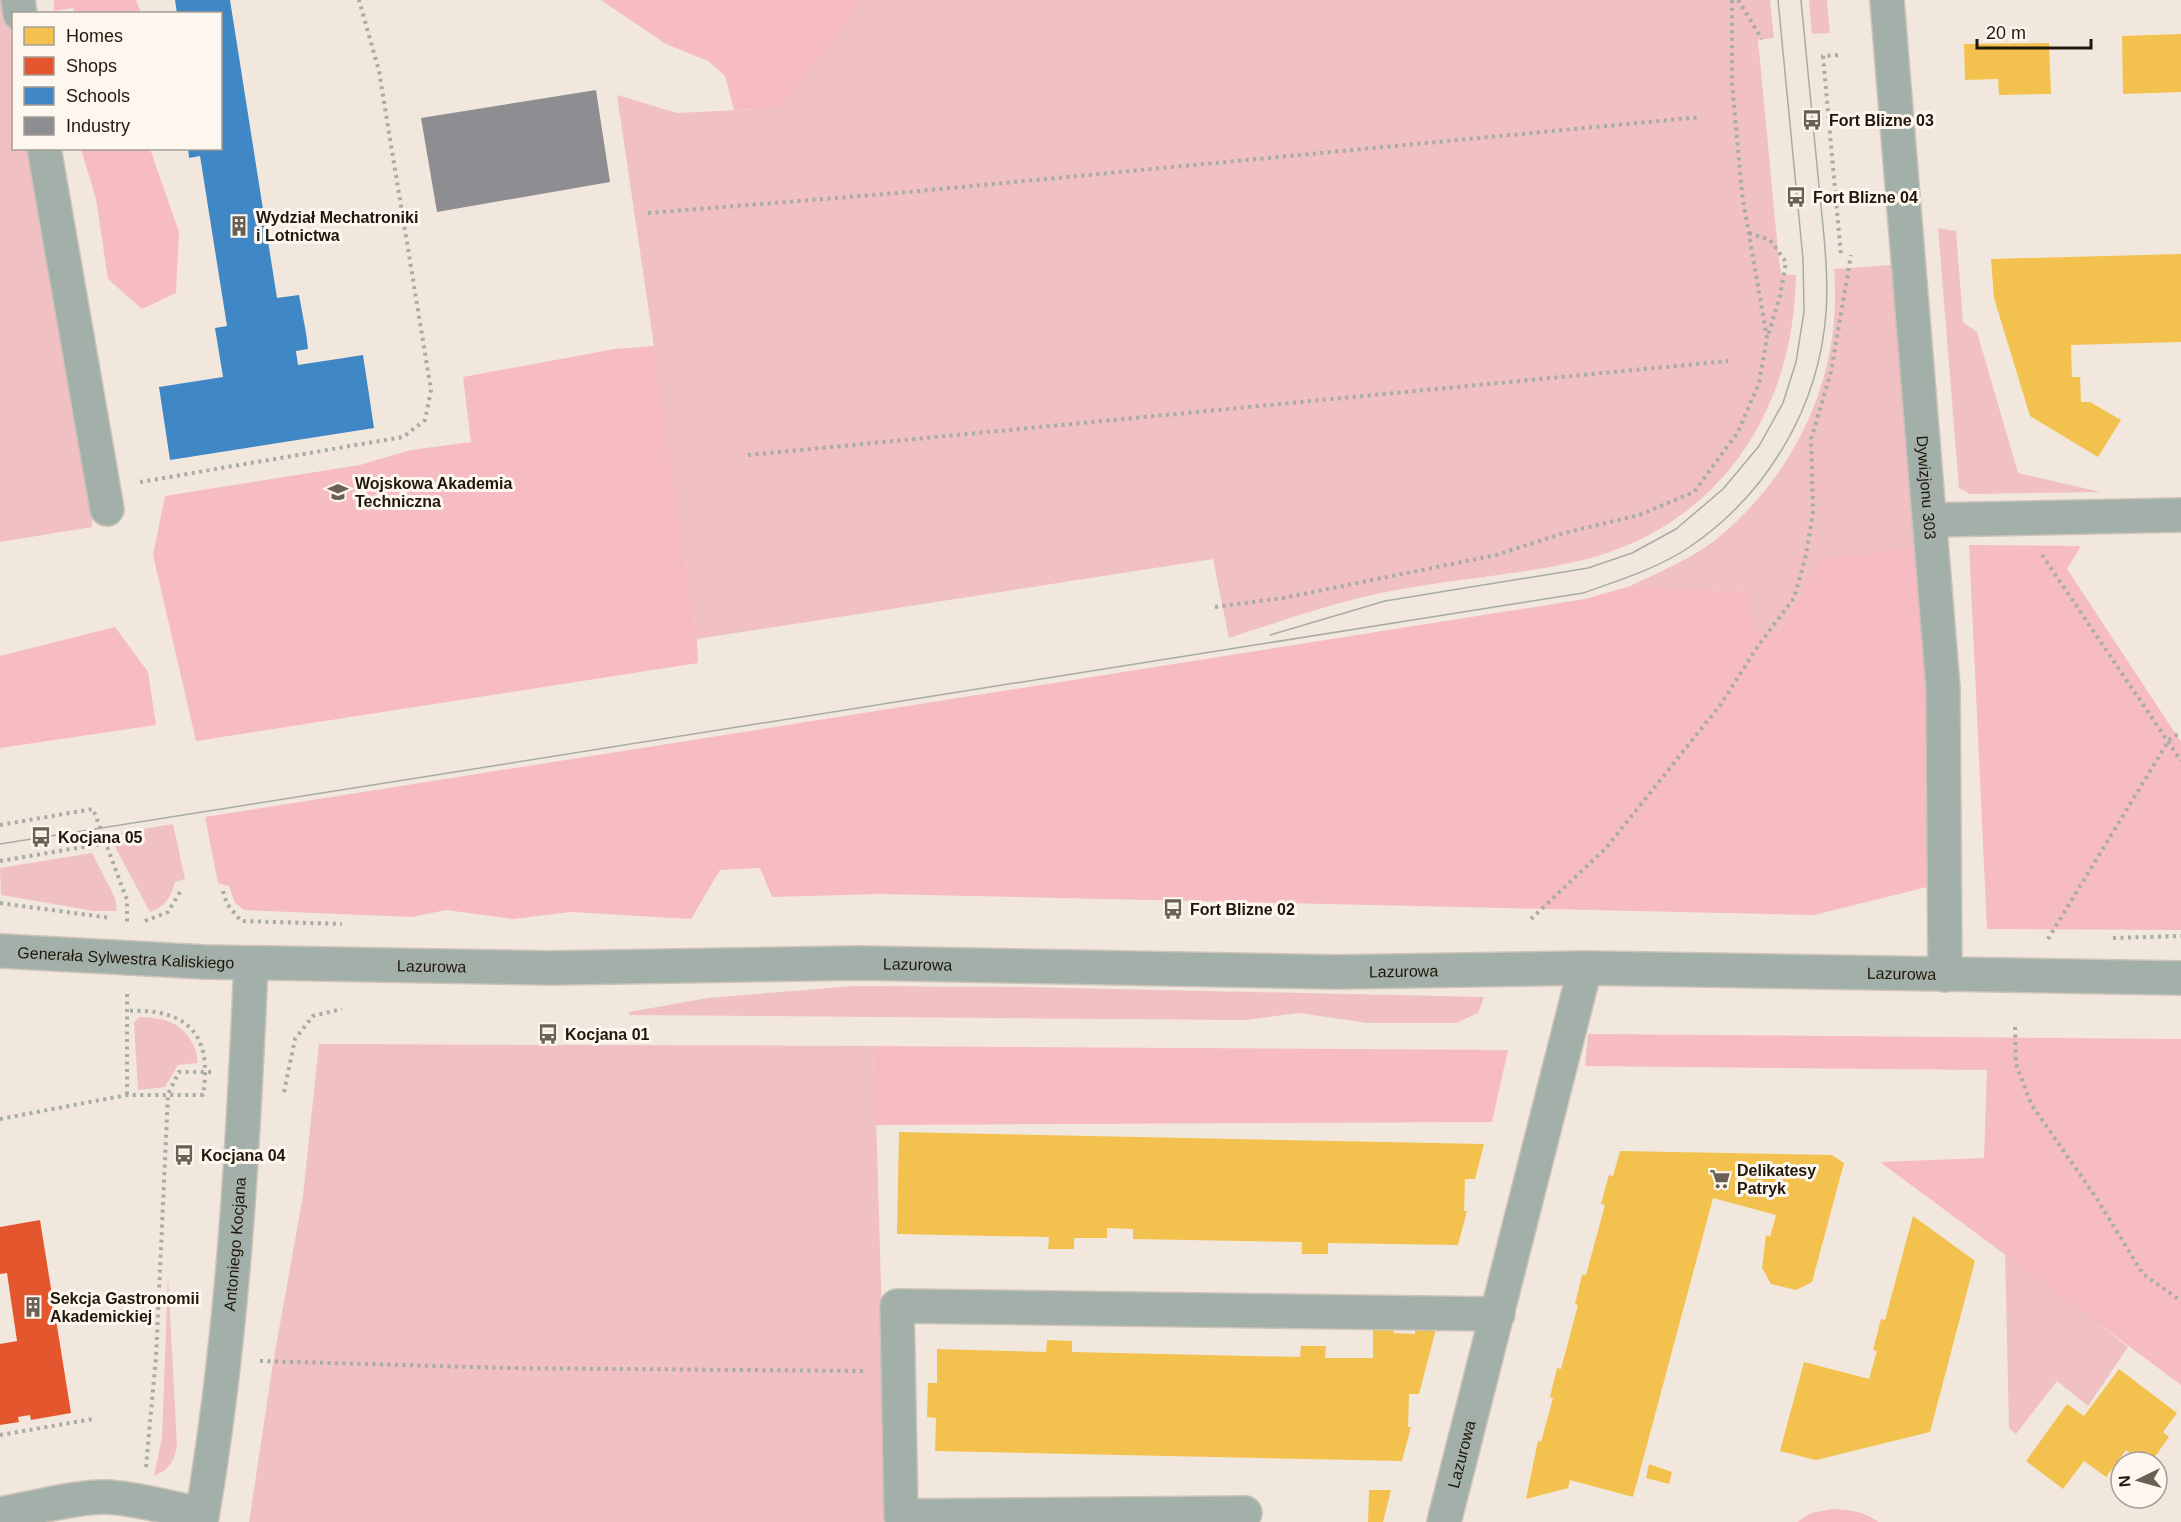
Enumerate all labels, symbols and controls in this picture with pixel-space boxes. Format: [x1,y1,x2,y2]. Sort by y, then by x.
legend [12,12,222,150]
scale bar [1977,12,2091,50]
text: 20 m [1986,23,2026,43]
text: Homes [66,26,123,46]
text: Shops [66,56,117,76]
text: Schools [66,86,130,106]
bus stop icon: Fort Blizne 03 [1800,108,1824,132]
place label: Fort Blizne 03 [1829,112,1934,129]
text: Industry [66,116,130,136]
bus stop icon: Fort Blizne 04 [1784,185,1808,209]
place label: Fort Blizne 04 [1813,189,1918,206]
place label: Wydział Mechatroniki i Lotnictwa [256,209,418,244]
building icon: Wydział Mechatroniki i Lotnictwa [227,214,251,238]
street label: Dywizjonu 303 [1914,435,1939,540]
place label: Wojskowa Akademia Techniczna [355,475,512,510]
school or university icon: Wojskowa Akademia Techniczna [326,480,350,504]
bus stop icon: Kocjana 05 [29,825,53,849]
place label: Kocjana 05 [58,829,143,846]
bus stop icon: Fort Blizne 02 [1161,897,1185,921]
place label: Fort Blizne 02 [1190,901,1295,918]
street label: Generała Sylwestra Kaliskiego [17,943,235,971]
street label: Lazurowa [883,955,953,973]
street label: Lazurowa [397,957,467,975]
street label: Lazurowa [1369,962,1438,980]
street label: Lazurowa [1867,964,1936,982]
bus stop icon: Kocjana 01 [536,1022,560,1046]
place label: Kocjana 01 [565,1026,650,1043]
bus stop icon: Kocjana 04 [172,1143,196,1167]
place label: Kocjana 04 [201,1147,286,1164]
place label: Delikatesy Patryk [1737,1162,1816,1197]
supermarket icon: Delikatesy Patryk [1708,1167,1732,1191]
street label: Antoniego Kocjana [221,1176,248,1312]
place label: Sekcja Gastronomii Akademickiej [50,1290,199,1325]
building icon: Sekcja Gastronomii Akademickiej [21,1295,45,1319]
street label: Lazurowa [1444,1418,1478,1490]
north arrow [2109,1450,2169,1510]
text: N [2116,1475,2134,1488]

